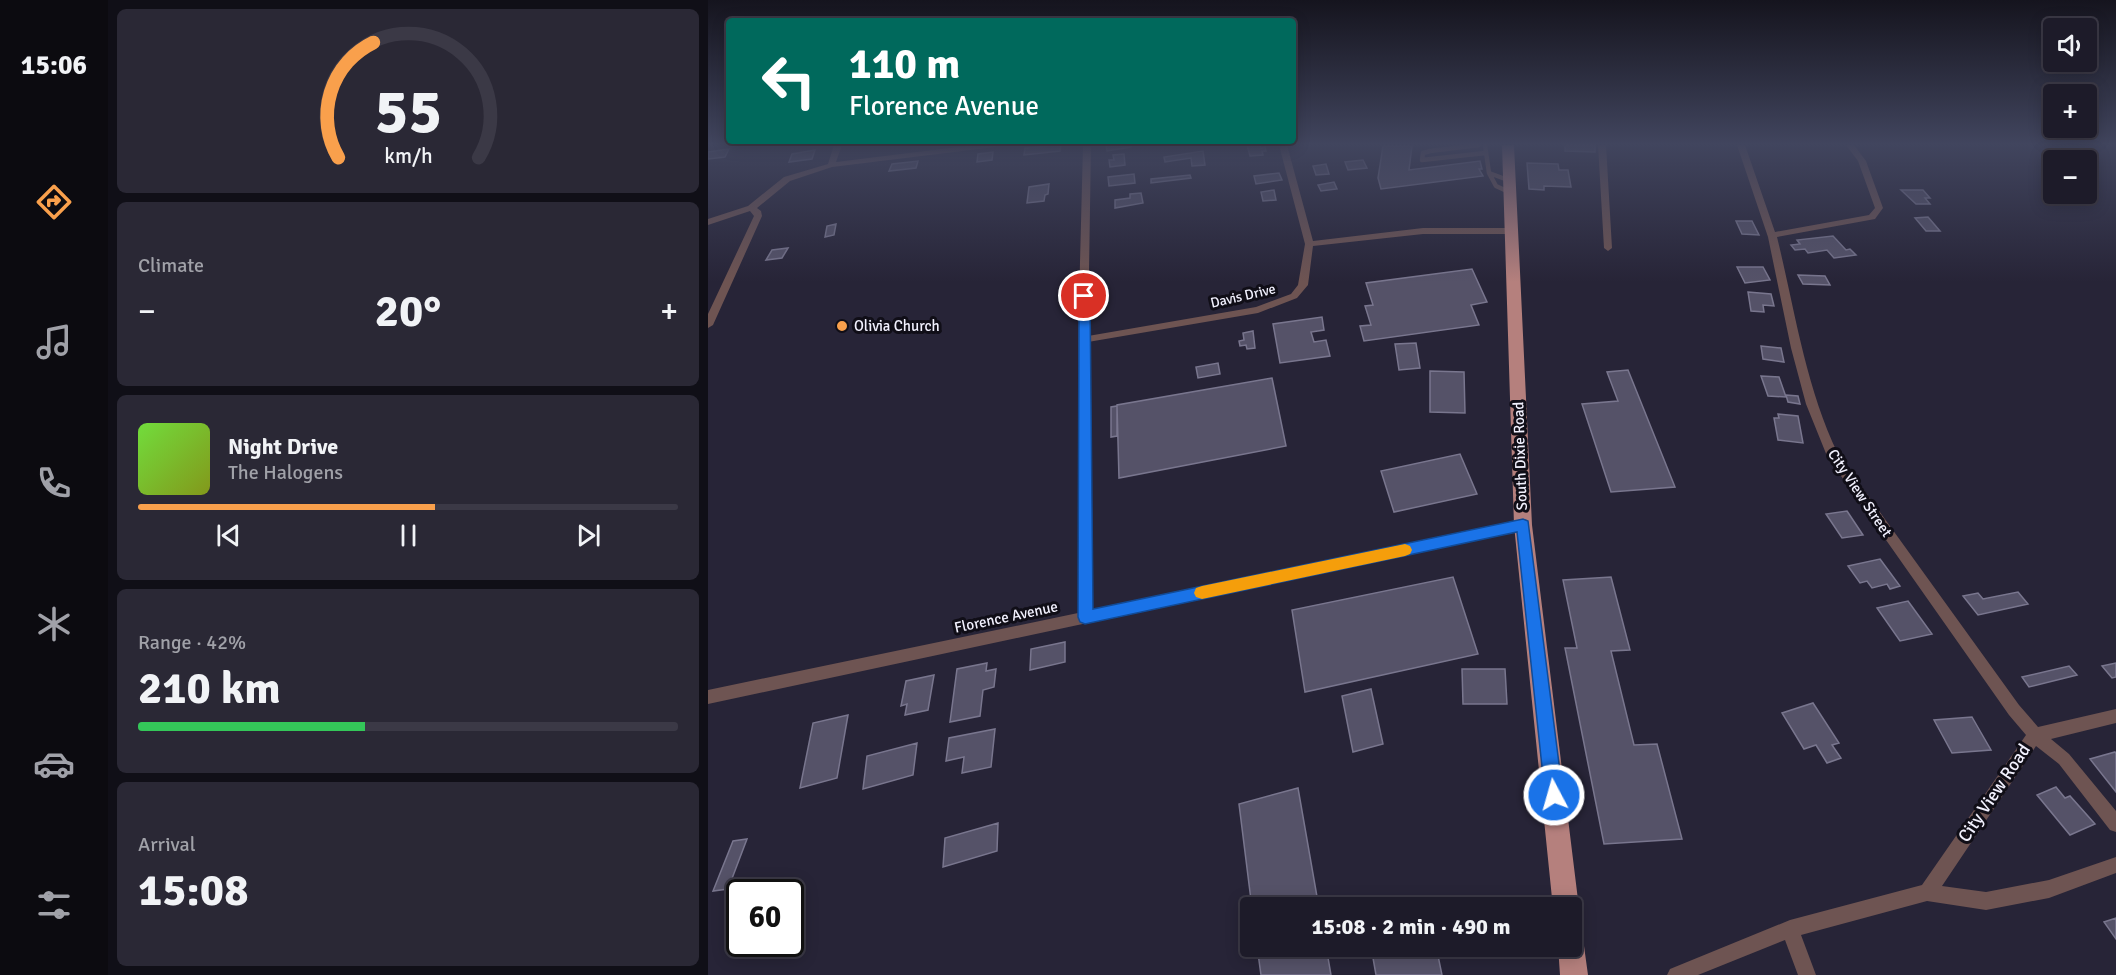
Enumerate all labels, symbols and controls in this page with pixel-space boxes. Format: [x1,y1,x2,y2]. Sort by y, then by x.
map controls [2043,18,2097,204]
button: sound [2043,18,2097,72]
text: 110 m [849,39,960,90]
icon: left [750,42,828,120]
text: 15:06 [21,49,87,82]
text: 55 [374,73,442,150]
button: + [2043,84,2097,138]
text: Florence Avenue [849,90,1039,123]
text: km/h [384,143,432,169]
button: − [2043,150,2097,204]
icon: directions [33,181,75,223]
text: Climate [138,253,204,278]
pin [1058,270,1109,321]
icon: arrive [1067,279,1100,312]
street label: Davis Drive [1209,280,1277,312]
text: 20° [375,284,441,339]
text: − [138,291,156,332]
text: + [660,291,678,332]
place label: Olivia Church [854,317,940,335]
marker: Olivia Church [835,319,849,333]
icon: music [33,321,75,363]
street label: South Dixie Road [1509,401,1531,511]
text: Night Drive [228,433,338,460]
street label: City View Street [1824,446,1896,540]
text: The Halogens [228,460,343,485]
icon: phone [33,462,75,504]
icon: previous [212,519,245,552]
icon: pause [392,519,425,552]
icon: next [572,519,605,552]
street label: Florence Avenue [953,597,1059,637]
icon: climate [33,603,75,645]
text: Range · 42% [138,630,246,655]
text: 210 km [138,661,281,716]
street label: City View Road [1953,740,2035,846]
icon: car [33,743,75,785]
position arrow [1522,763,1586,827]
text: Arrival [138,832,196,857]
text: 15:08 [138,863,248,918]
speed limit sign: 60 [726,879,804,957]
icon: filters [33,884,75,926]
text: 15:08 · 2 min · 490 m [1311,913,1511,940]

